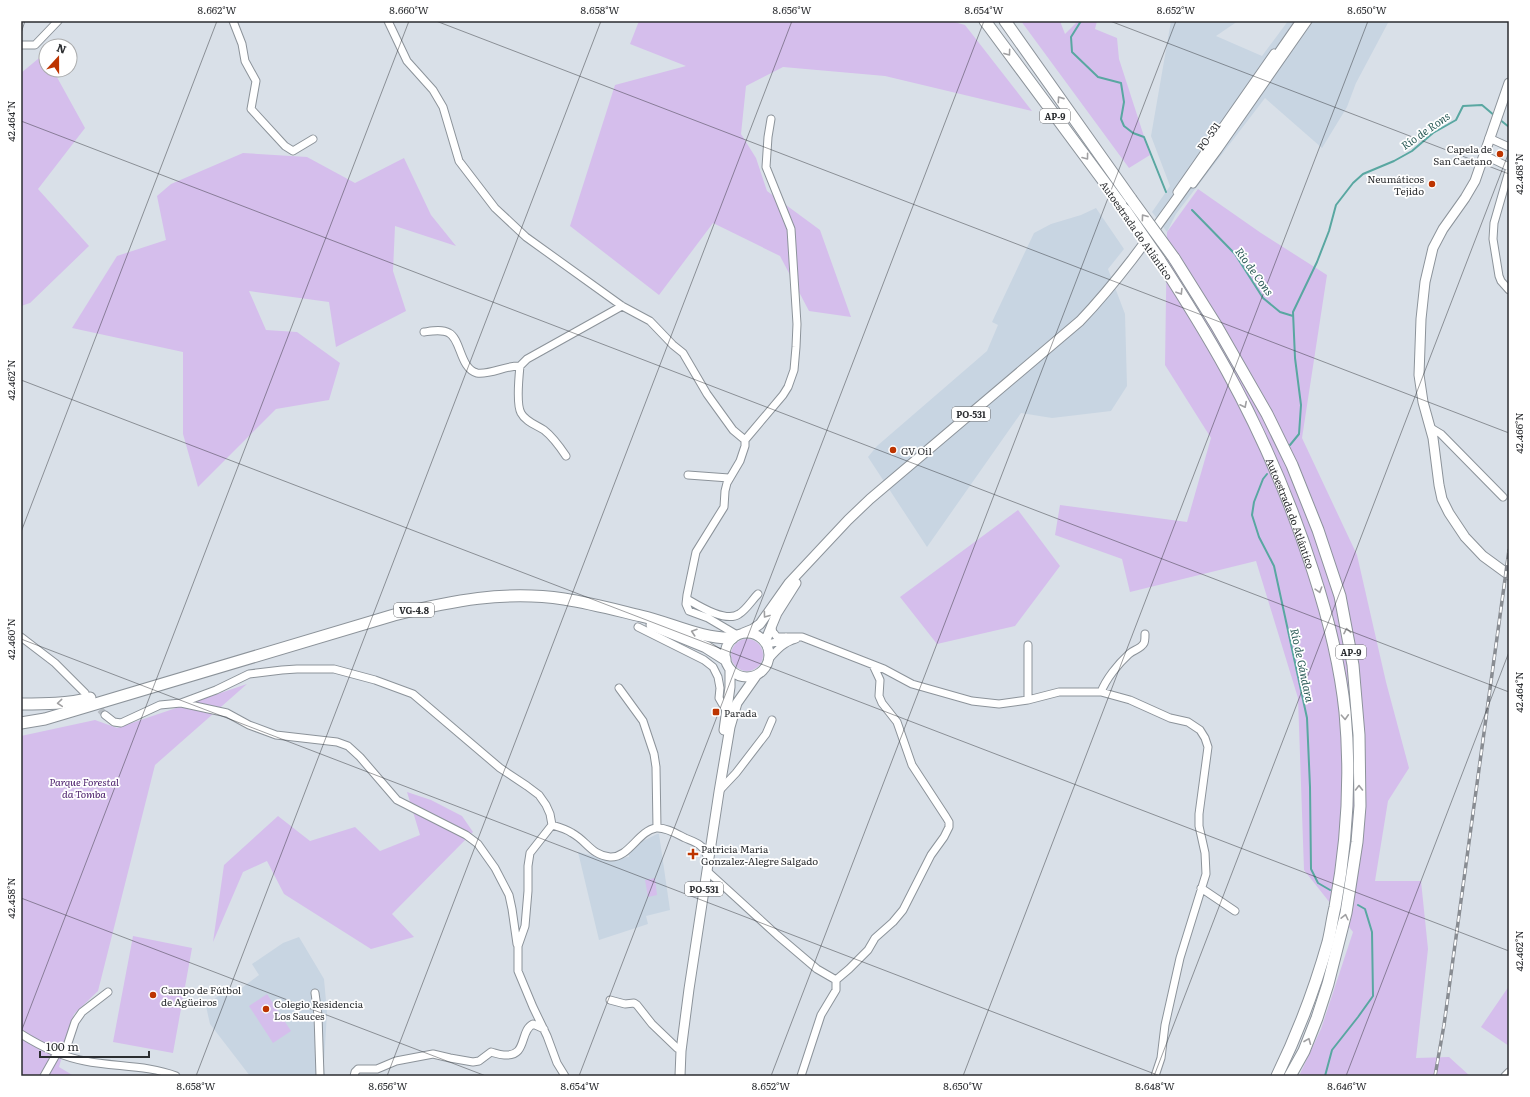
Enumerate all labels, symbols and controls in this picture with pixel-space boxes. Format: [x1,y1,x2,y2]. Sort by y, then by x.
text: 8.662°W [198,2,237,17]
text: 8.660°W [389,2,429,17]
text: 8.658°W [580,2,620,17]
text: 8.656°W [773,2,812,17]
text: 8.654°W [965,2,1003,17]
text: 8.652°W [1157,2,1195,17]
text: 8.650°W [1347,2,1387,17]
north arrow [38,38,78,78]
text: N [55,39,69,57]
one-way arrow [1003,49,1011,56]
one-way arrow [1057,96,1065,103]
text: 42.464°N [3,100,18,142]
water label: Río de Rons [1397,107,1453,153]
road number: AP-9 [1040,109,1070,123]
street label: PO-531 [1193,119,1223,153]
place label: Capela de San Caetano [1433,141,1492,168]
marker: Capela de San Caetano [1495,149,1505,159]
one-way arrow [1081,153,1088,160]
text: 42.468°N [1511,153,1526,195]
place label: Neumáticos Tejido [1367,171,1424,198]
street label: Autoestrada do Atlántico [1097,178,1177,283]
marker: Neumáticos Tejido [1427,179,1437,189]
one-way arrow [1141,214,1149,221]
water label: Río de Cons [1232,244,1278,299]
one-way arrow [1175,288,1183,295]
text: 42.462°N [3,359,18,401]
one-way arrow [1239,401,1247,408]
road number: PO-531 [952,407,990,421]
text: 42.466°N [1511,412,1526,454]
place label: GV Oil [901,443,932,458]
marker: GV Oil [888,445,898,455]
street label: Autoestrada do Atlántico [1263,455,1319,570]
one-way arrow [1314,587,1323,594]
road number: VG-4.8 [394,603,434,617]
one-way arrow [764,611,771,618]
text: 42.460°N [3,618,18,660]
water label: Río de Gándara [1287,627,1319,704]
one-way arrow [691,628,698,637]
one-way arrow [1343,628,1351,634]
road number: AP-9 [1336,645,1366,659]
text: 42.464°N [1511,671,1526,713]
one-way arrow [57,698,63,707]
place label: Parada [724,705,757,720]
marker: Parada [711,707,721,717]
one-way arrow [1341,714,1349,720]
park label: Parque Forestal da Tomba [49,774,119,801]
one-way arrow [1355,785,1364,791]
place label: Patricia María Gonzalez-Alegre Salgado [701,841,818,868]
marker: Patricia María Gonzalez-Alegre Salgado [688,849,698,859]
text: 42.458°N [3,877,18,919]
road number: PO-531 [685,882,723,896]
one-way arrow [1340,914,1349,921]
text: 42.462°N [1511,930,1526,972]
place label: Campo de Fútbol de Agüeiros [161,982,242,1009]
marker: Campo de Fútbol de Agüeiros [148,990,158,1000]
place label: Colegio Residencia Los Sauces [274,996,364,1023]
marker: Colegio Residencia Los Sauces [261,1004,271,1014]
scale bar [40,1033,149,1059]
text: 100 m [46,1037,79,1055]
one-way arrow [1303,1038,1311,1045]
text: 8.658°W [176,1078,216,1093]
text: 8.656°W [369,1078,408,1093]
text: 8.654°W [561,1078,599,1093]
text: 8.652°W [752,1078,790,1093]
text: 8.650°W [943,1078,983,1093]
text: 8.648°W [1135,1078,1175,1093]
text: 8.646°W [1327,1078,1367,1093]

